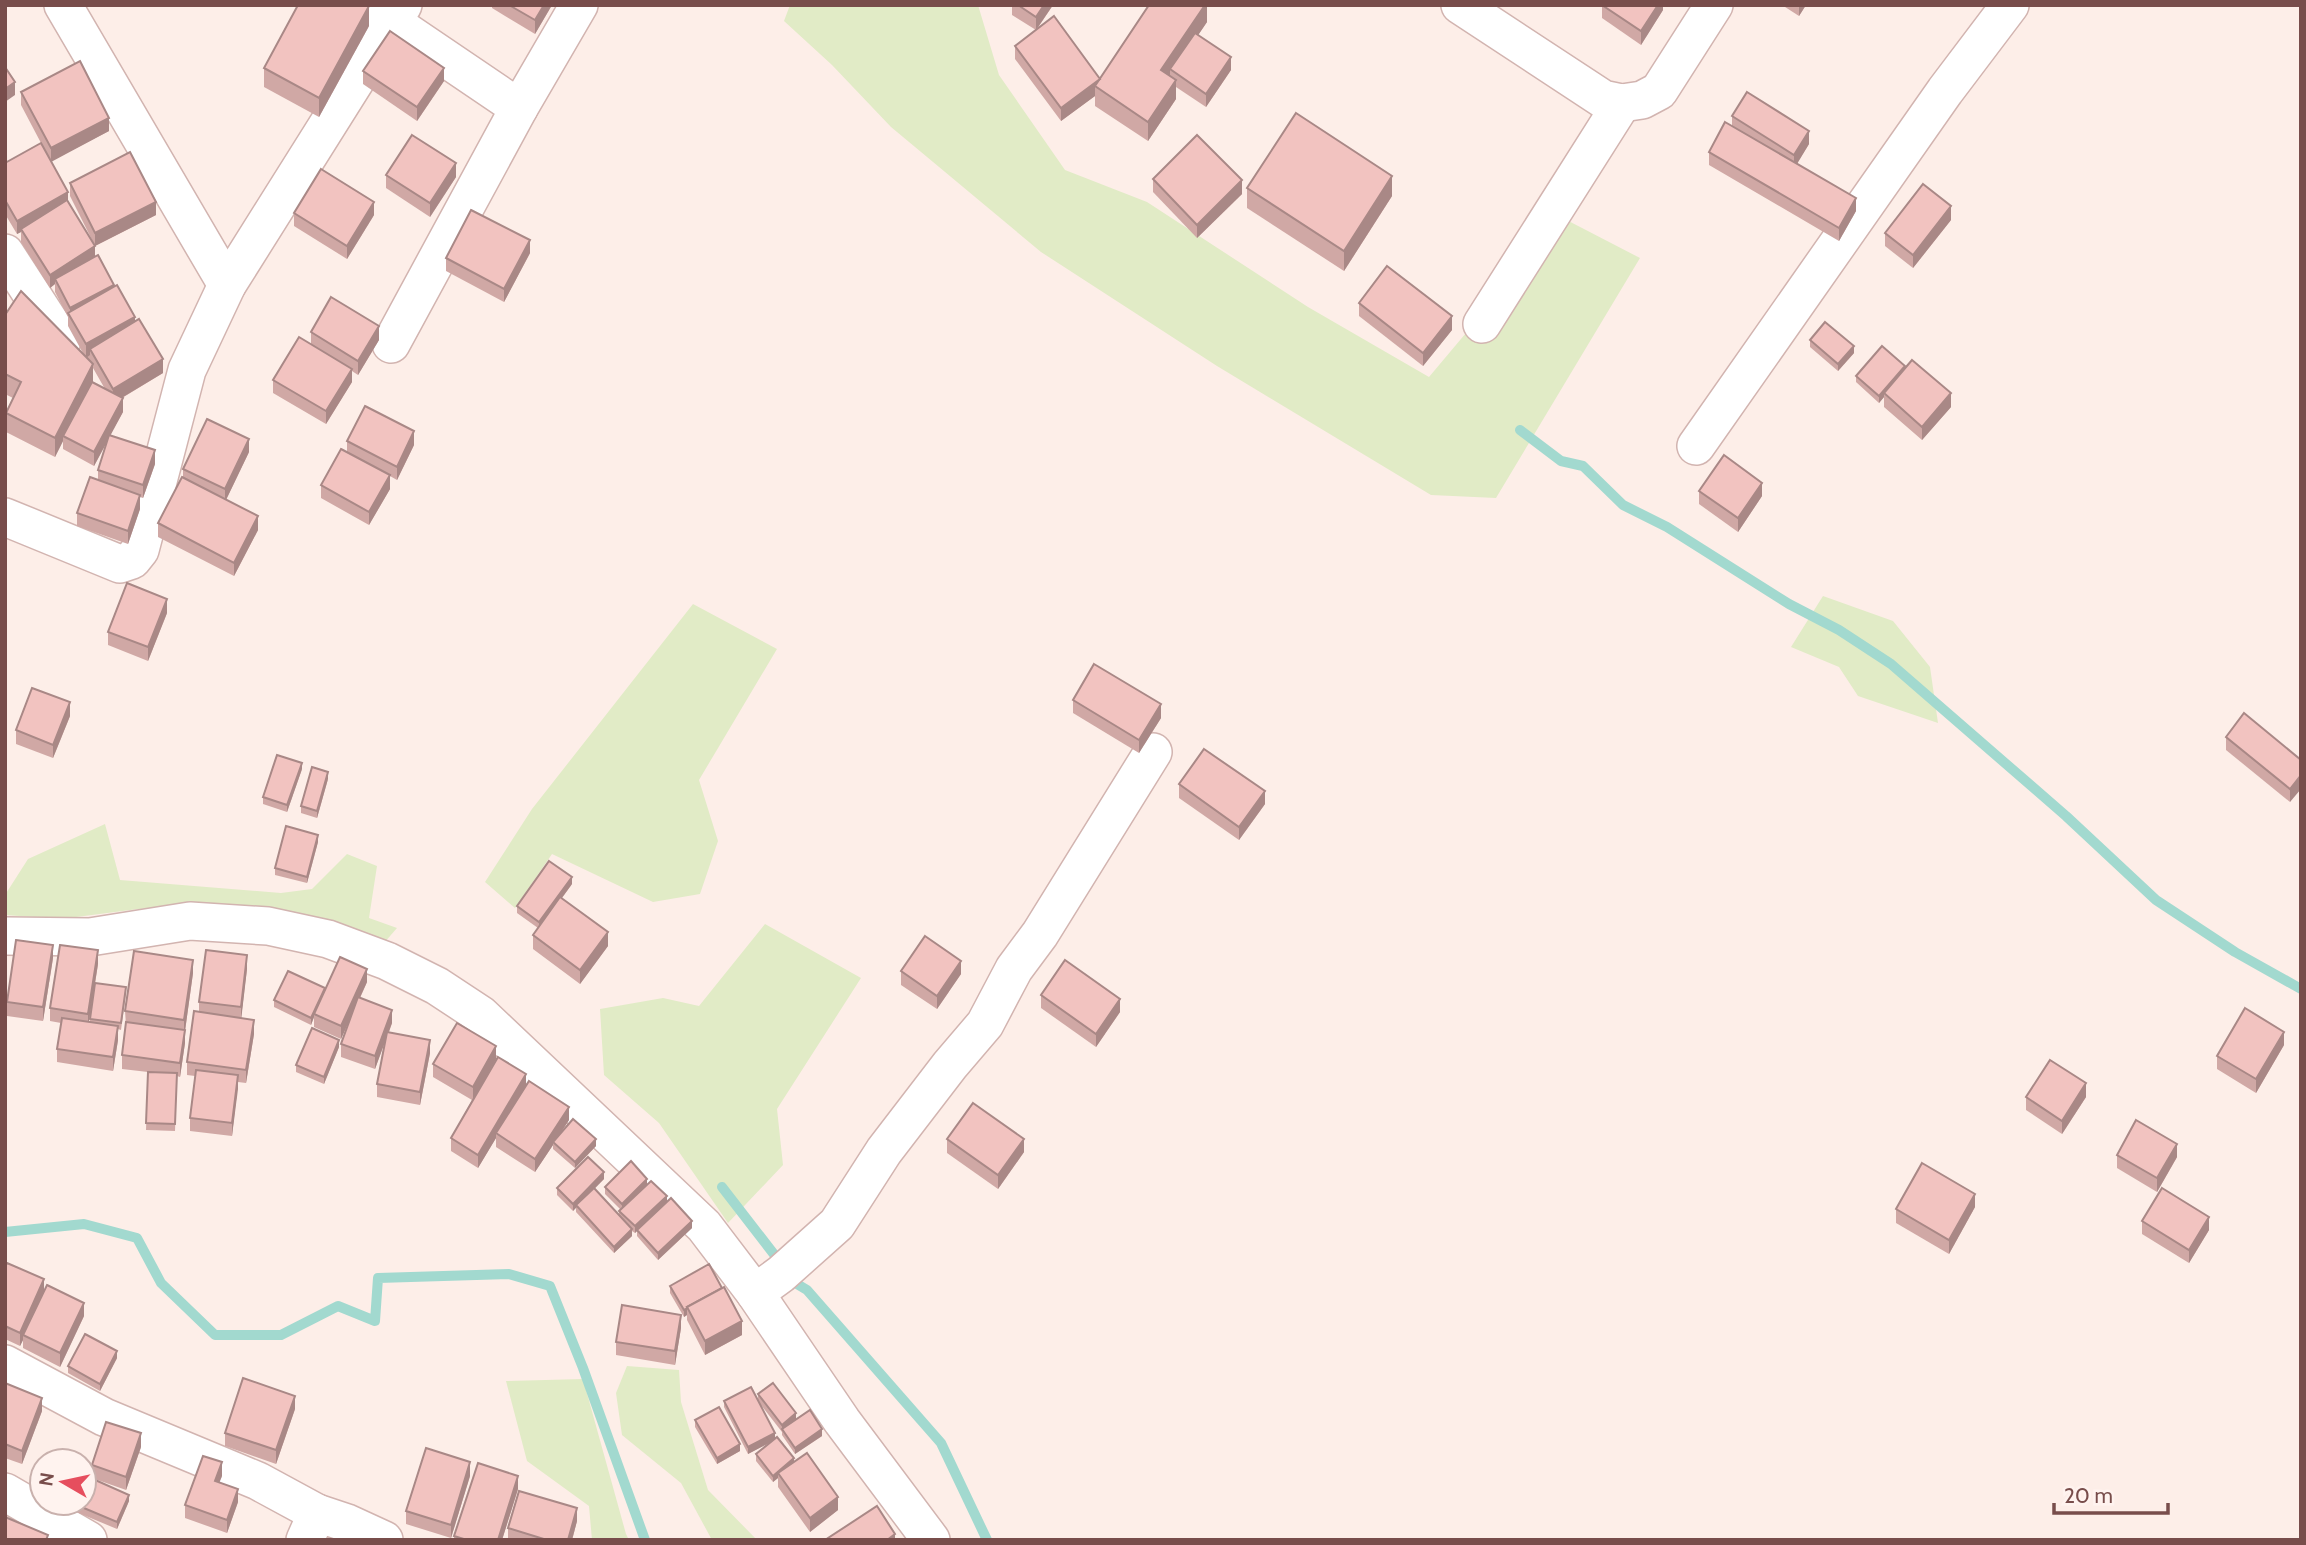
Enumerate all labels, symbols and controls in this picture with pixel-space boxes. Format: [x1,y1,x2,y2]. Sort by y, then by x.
north arrow [28,1447,98,1517]
text: N [34,1471,59,1488]
scale bar [2054,1472,2168,1516]
text: 20 m [2064,1483,2113,1508]

